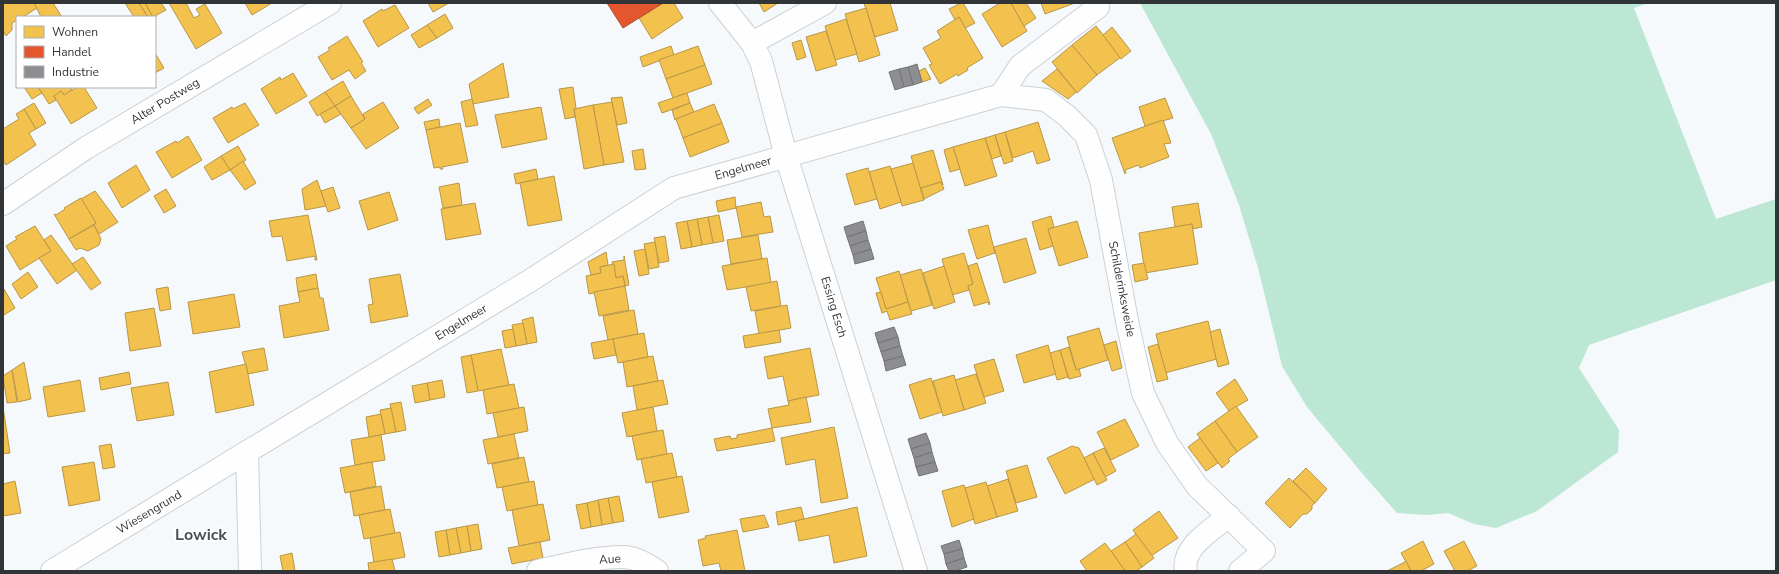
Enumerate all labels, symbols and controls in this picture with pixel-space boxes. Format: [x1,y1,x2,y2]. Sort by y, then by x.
legend [16,16,156,88]
text: Wohnen [52,24,98,40]
text: Handel [52,44,92,60]
text: Industrie [52,64,99,80]
street label: Alter Postweg [128,74,202,128]
street label: Engelmeer [713,152,774,184]
street label: Schilderinksweide [1105,240,1139,338]
street label: Essing Esch [817,274,851,340]
street label: Engelmeer [432,300,491,344]
street label: Wiesengrund [113,486,185,538]
district label: Lowick [175,524,227,546]
street label: Aue [599,550,621,568]

